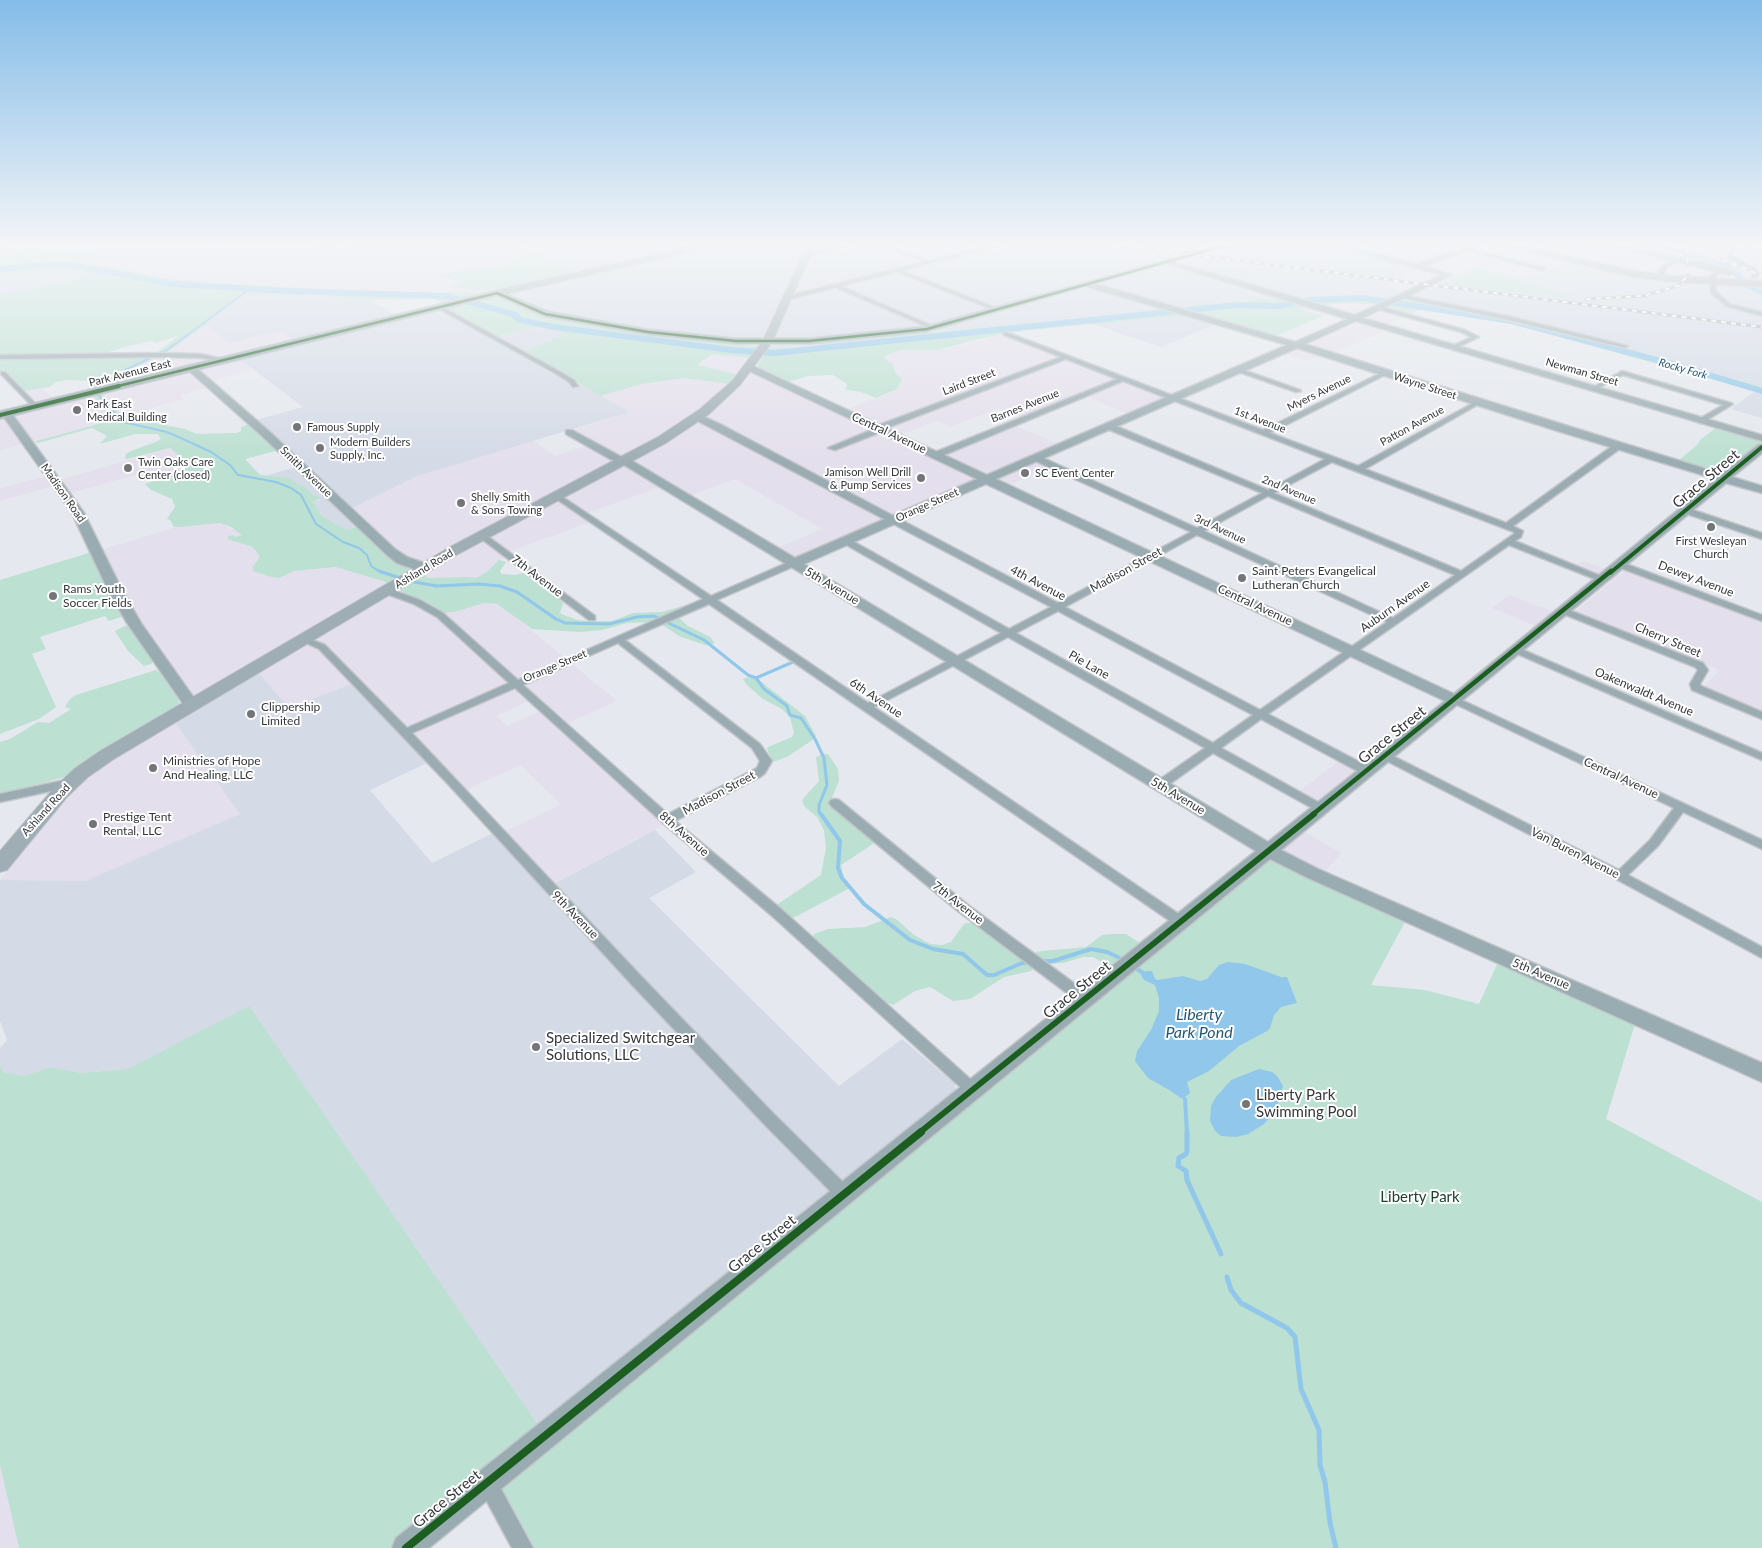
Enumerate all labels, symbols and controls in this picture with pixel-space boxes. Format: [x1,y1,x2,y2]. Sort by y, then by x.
street label: Newman Street [1544,355,1620,389]
street label: Park Avenue East [88,356,172,390]
water label: Rocky Fork [1657,356,1709,382]
street label: Laird Street [941,366,997,398]
street label: Wayne Street [1392,370,1458,402]
street label: Myers Avenue [1285,372,1353,414]
street label: Barnes Avenue [989,386,1061,426]
place label: Park East Medical Building [87,397,167,423]
street label: Patton Avenue [1378,403,1446,449]
marker: Park East Medical Building [71,404,83,416]
street label: 1st Avenue [1232,404,1288,436]
street label: Central Avenue [849,409,929,457]
place label: Famous Supply [307,420,379,434]
marker: Famous Supply [291,421,303,433]
place label: Modern Builders Supply, Inc. [330,435,410,461]
marker: Modern Builders Supply, Inc. [314,442,326,454]
street label: Smith Avenue [277,444,335,500]
street label: Grace Street [1669,446,1743,512]
place label: Twin Oaks Care Center (closed) [138,455,213,481]
street label: Madison Road [38,461,88,525]
marker: Twin Oaks Care Center (closed) [122,462,134,474]
place label: Jamison Well Drill & Pump Services [825,465,911,491]
place label: SC Event Center [1035,466,1114,480]
marker: SC Event Center [1019,467,1031,479]
marker: Jamison Well Drill & Pump Services [915,472,927,484]
street label: 2nd Avenue [1260,473,1318,507]
street label: Orange Street [894,485,960,525]
place label: Shelly Smith & Sons Towing [471,490,542,516]
marker: Shelly Smith & Sons Towing [455,497,467,509]
street label: 3rd Avenue [1192,511,1248,547]
marker: First Wesleyan Church [1705,521,1717,533]
place label: First Wesleyan Church [1675,534,1747,560]
street label: Madison Street [1088,544,1164,596]
street label: Ashland Road [392,546,456,592]
street label: 7th Avenue [508,552,566,600]
street label: Dewey Avenue [1656,558,1736,600]
street label: 4th Avenue [1008,562,1068,604]
street label: 5th Avenue [802,564,862,608]
place label: Saint Peters Evangelical Lutheran Church [1252,564,1376,592]
marker: Saint Peters Evangelical Lutheran Church [1236,572,1248,584]
street label: Auburn Avenue [1357,577,1433,635]
street label: Central Avenue [1215,581,1295,629]
place label: Rams Youth Soccer Fields [63,582,132,610]
marker: Rams Youth Soccer Fields [47,590,59,602]
street label: Cherry Street [1633,620,1703,660]
street label: Orange Street [521,647,589,685]
street label: Pie Lane [1066,648,1112,682]
street label: Oakenwaldt Avenue [1592,665,1696,719]
street label: 6th Avenue [847,675,905,721]
place label: Clippership Limited [261,700,320,728]
street label: Grace Street [1355,702,1429,768]
marker: Clippership Limited [245,708,257,720]
place label: Ministries of Hope And Healing, LLC [163,754,261,782]
street label: Central Avenue [1581,754,1661,802]
marker: Ministries of Hope And Healing, LLC [147,762,159,774]
street label: Madison Street [680,768,758,818]
street label: 5th Avenue [1148,774,1208,818]
street label: Ashland Road [19,781,73,839]
street label: 8th Avenue [656,809,712,859]
place label: Prestige Tent Rental, LLC [103,810,172,838]
marker: Prestige Tent Rental, LLC [87,818,99,830]
street label: Van Buren Avenue [1528,825,1622,881]
street label: 7th Avenue [930,879,986,927]
street label: 9th Avenue [549,888,601,942]
street label: 5th Avenue [1510,956,1572,992]
street label: Grace Street [1040,957,1114,1023]
water label: Liberty Park Pond [1165,1005,1233,1043]
place label: Specialized Switchgear Solutions, LLC [546,1029,695,1064]
marker: Specialized Switchgear Solutions, LLC [530,1041,542,1053]
place label: Liberty Park Swimming Pool [1256,1086,1357,1121]
marker: Liberty Park Swimming Pool [1240,1098,1252,1110]
park label: Liberty Park [1380,1188,1460,1206]
street label: Grace Street [725,1211,799,1277]
street label: Grace Street [410,1466,484,1532]

